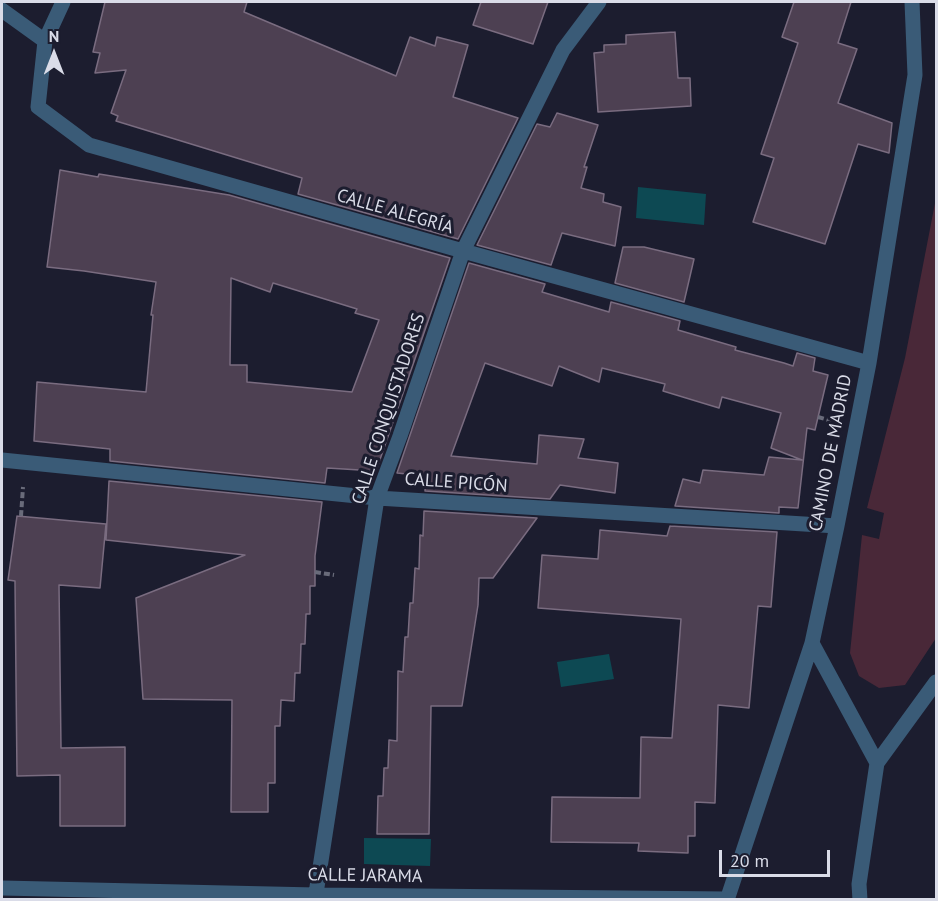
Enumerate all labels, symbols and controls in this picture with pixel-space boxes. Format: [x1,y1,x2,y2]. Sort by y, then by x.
north arrow [24,24,84,84]
text: N [49,26,59,46]
street label: CALLE ALEGRÍA [334,185,456,239]
street label: CALLE CONQUISTADORES [348,311,430,507]
street label: CAMINO DE MADRID [805,373,857,533]
street label: CALLE PICÓN [404,469,508,497]
scale bar [722,838,833,876]
text: 20 m [730,849,769,872]
street label: CALLE JARAMA [307,864,423,888]

